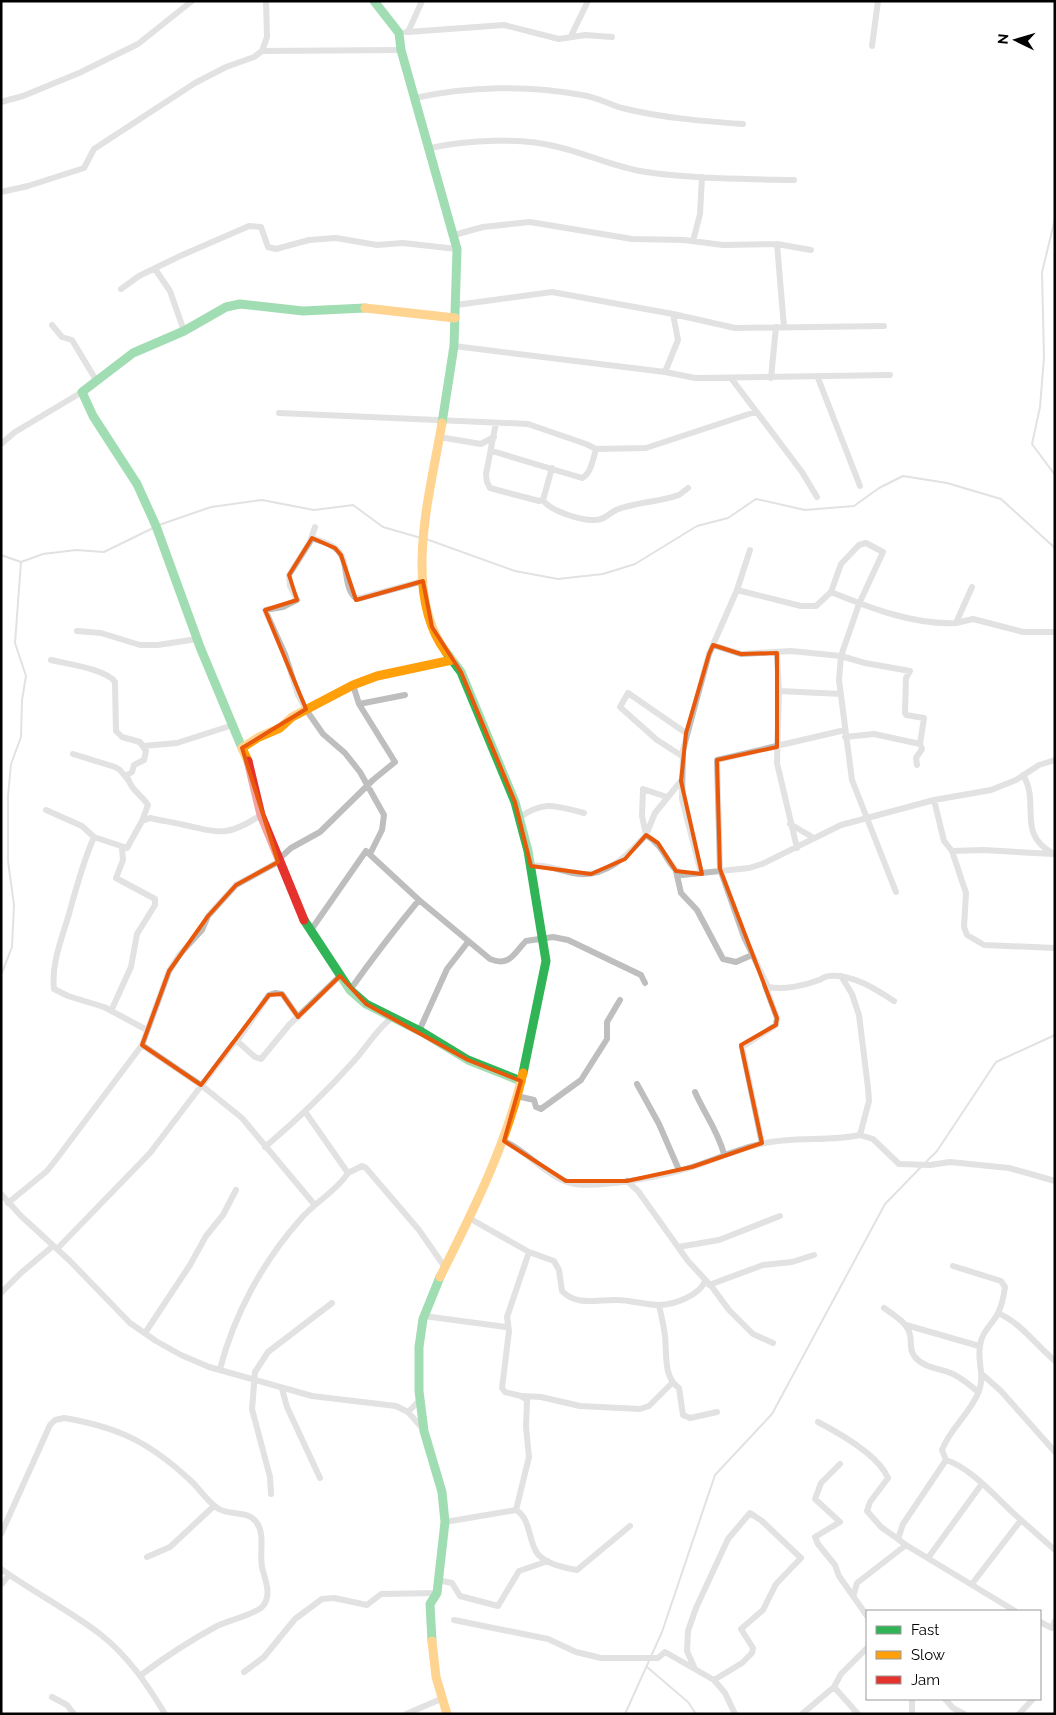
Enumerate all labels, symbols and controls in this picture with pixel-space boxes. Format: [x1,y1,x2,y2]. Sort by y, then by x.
north arrow [991,15,1041,65]
text: N [995,33,1011,45]
legend [866,1610,1041,1700]
text: Fast [911,1621,939,1639]
text: Slow [911,1646,945,1664]
text: Jam [911,1671,940,1689]

